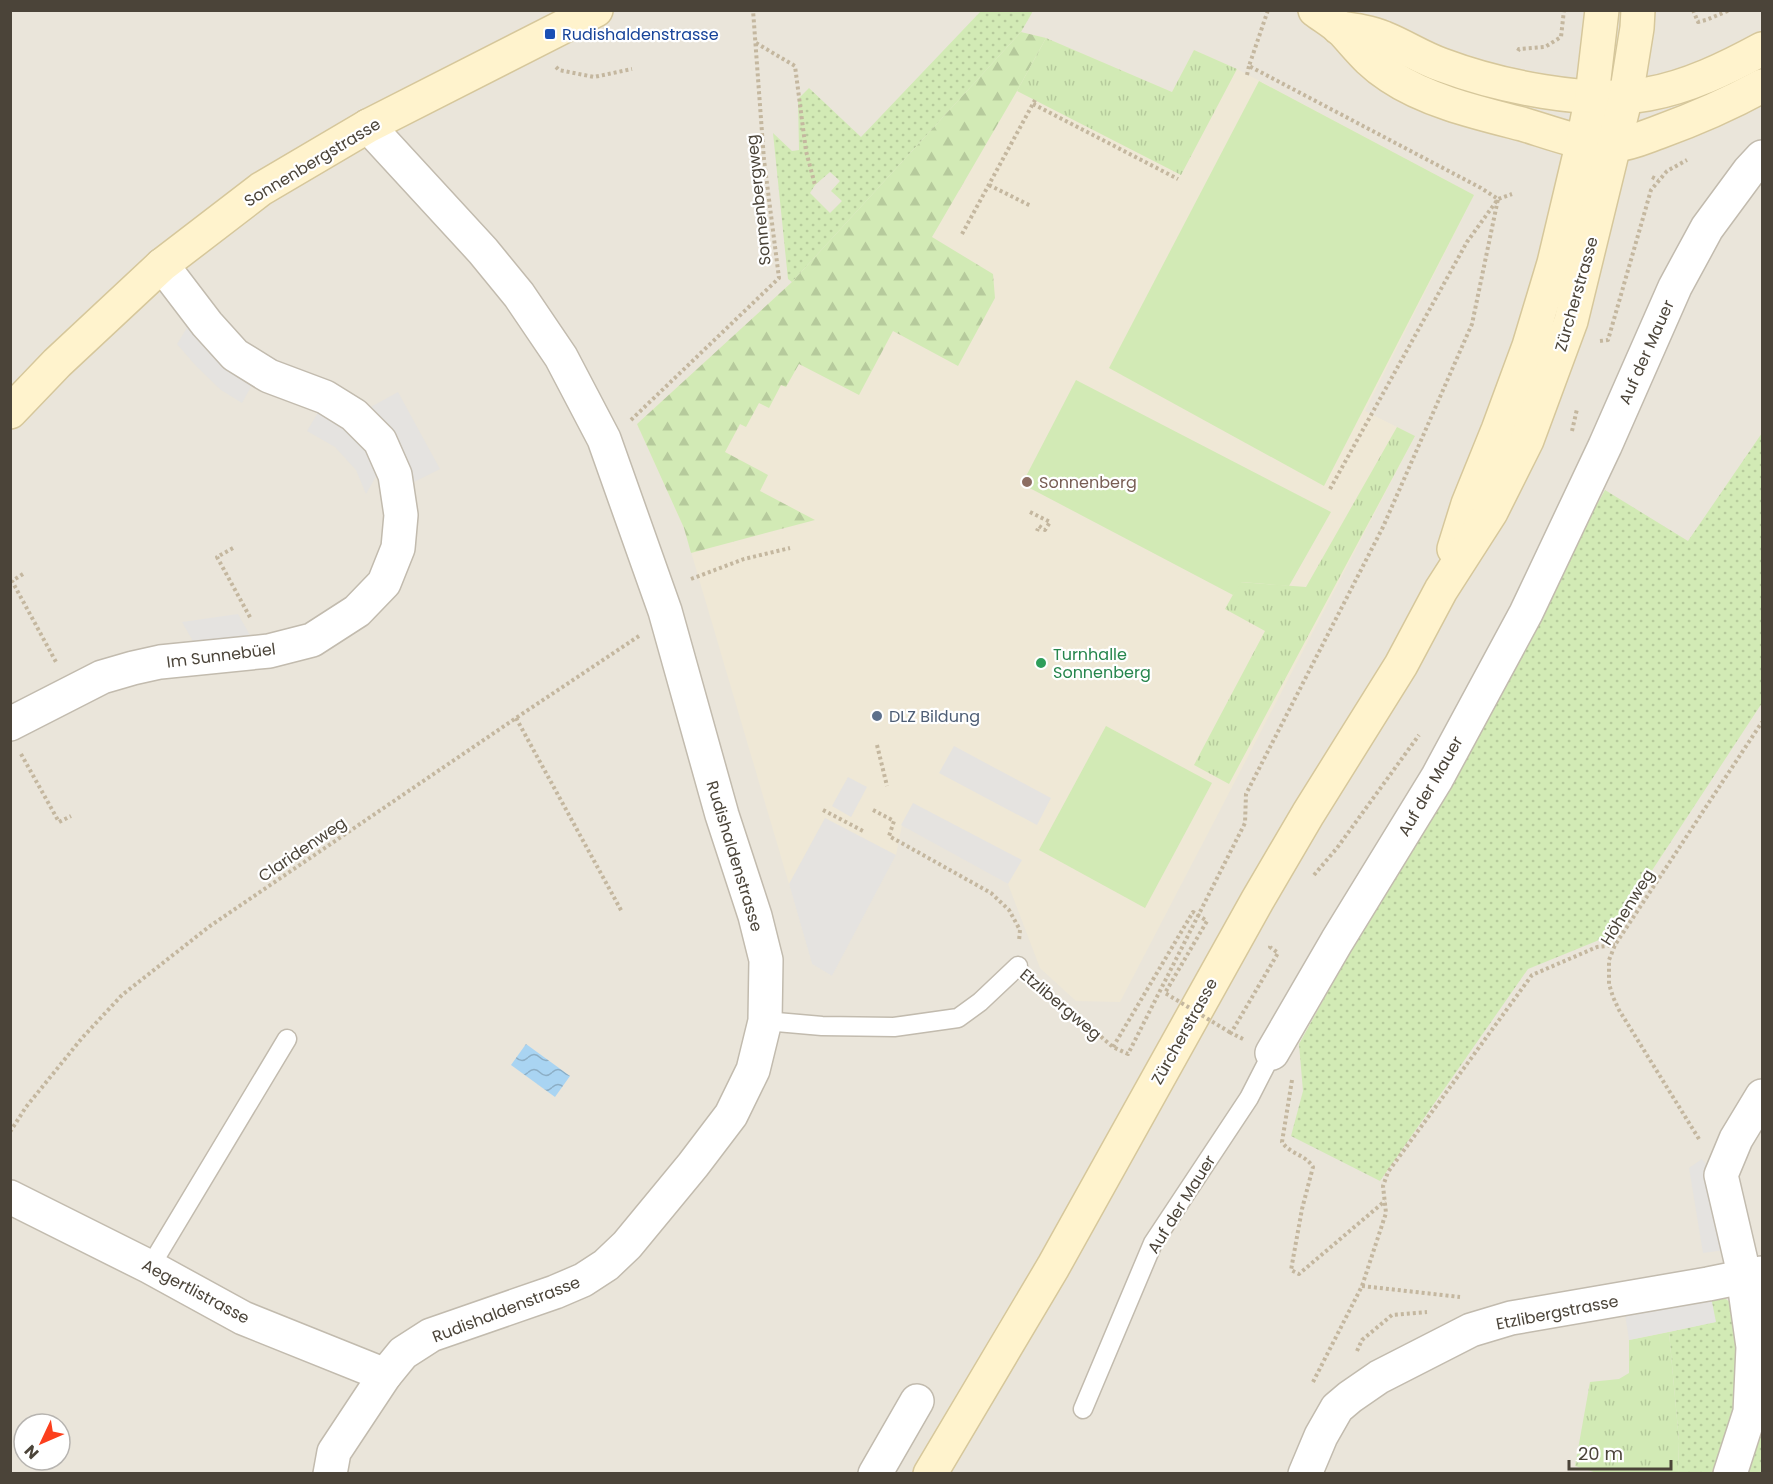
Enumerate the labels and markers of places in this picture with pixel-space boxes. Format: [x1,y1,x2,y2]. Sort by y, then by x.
place label: Rudishaldenstrasse [562,23,719,46]
marker: Rudishaldenstrasse [543,27,557,41]
place label: Sonnenberg [1039,471,1137,494]
marker: Sonnenberg [1020,475,1034,489]
place label: Turnhalle Sonnenberg [1053,643,1151,684]
marker: Turnhalle Sonnenberg [1034,656,1048,670]
place label: DLZ Bildung [889,705,980,728]
marker: DLZ Bildung [870,709,884,723]

